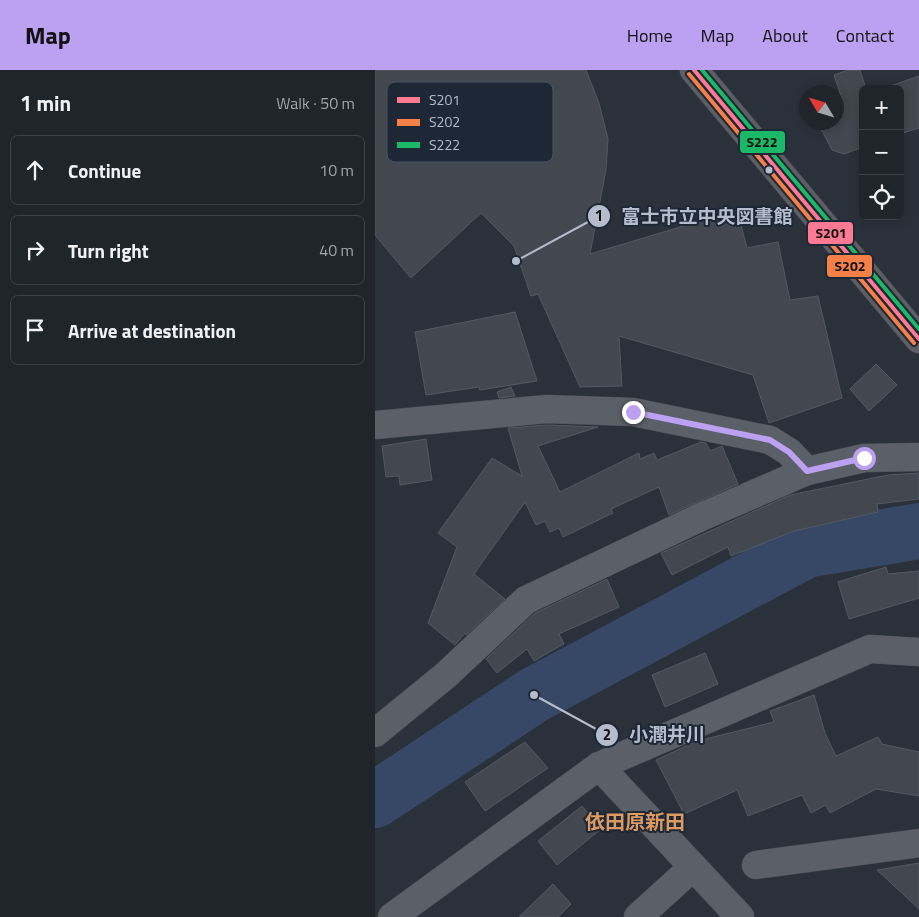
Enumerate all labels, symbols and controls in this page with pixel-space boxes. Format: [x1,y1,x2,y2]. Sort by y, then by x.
text: Map [25,17,71,53]
text: Home [627,22,673,49]
text: Map [701,22,734,49]
text: About [762,22,808,49]
text: Contact [836,22,894,49]
legend [387,82,553,162]
north arrow [799,85,844,130]
map controls [859,85,904,220]
button: + [859,85,904,130]
text: 1 min [20,87,71,119]
text: S201 [429,89,460,110]
text: Walk · 50 m [276,91,355,115]
text: S202 [429,111,460,132]
line badge: S222 [739,130,786,154]
button: − [859,130,904,175]
text: S222 [746,131,778,152]
text: S222 [429,134,460,155]
icon: ahead [21,156,49,184]
text: Continue [68,156,141,185]
text: 10 m [319,158,354,182]
unlabelled marker [764,165,774,175]
button: locate [859,175,904,220]
callout: 富士市立中央図書館 [587,199,803,233]
text: 富士市立中央図書館 [621,201,793,230]
text: 1 [595,204,603,227]
line badge: S201 [807,221,854,245]
text: S201 [815,222,847,243]
icon: right [21,236,49,264]
text: Turn right [68,236,149,265]
text: 40 m [319,238,354,262]
line badge: S202 [826,254,873,278]
text: S202 [834,255,866,276]
icon: arrive [21,316,49,344]
text: Arrive at destination [68,316,236,345]
route end [622,401,645,424]
route start [853,447,876,470]
callout: 小潤井川 [594,718,715,752]
text: 小潤井川 [629,719,705,748]
text: 2 [603,723,611,746]
district label: 依田原新田 [585,806,685,837]

